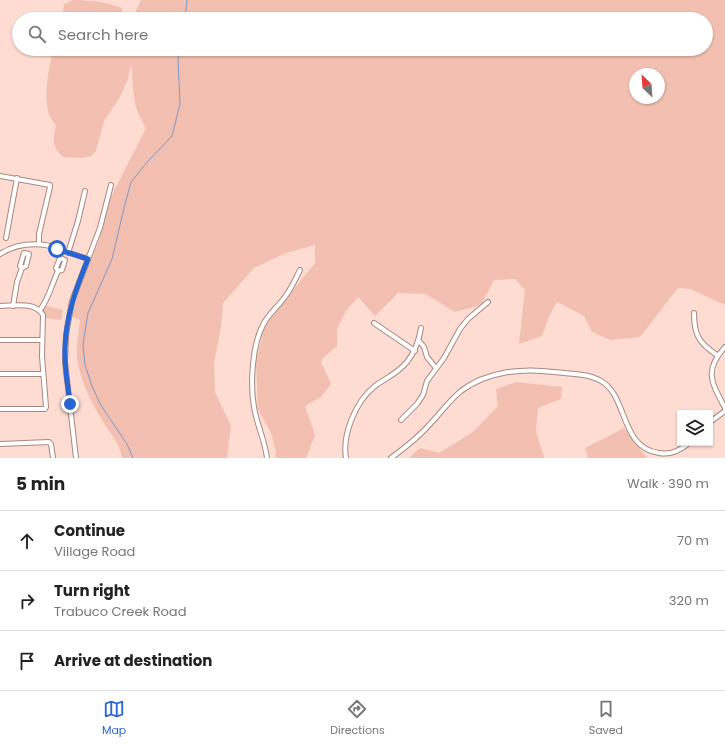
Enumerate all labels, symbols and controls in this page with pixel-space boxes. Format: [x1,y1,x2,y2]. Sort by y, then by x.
search box [12,12,713,56]
icon: search [26,23,48,45]
text: Search here [58,24,148,45]
north arrow [629,68,665,104]
route start [48,240,66,258]
route end [61,395,79,413]
map controls [677,410,713,446]
button: layers [677,410,713,446]
text: 5 min [16,472,65,496]
text: Walk · 390 m [627,474,709,493]
text: Continue [54,520,125,541]
icon: ahead [16,530,38,552]
text: 70 m [677,531,709,550]
text: Village Road [54,542,135,561]
text: Turn right [54,580,130,601]
icon: right [16,590,38,612]
text: 320 m [669,591,709,610]
text: Trabuco Creek Road [54,602,186,621]
icon: arrive [16,650,38,672]
text: Arrive at destination [54,650,212,671]
tab: Map [102,698,126,739]
tab: Directions [330,698,385,739]
tab: Saved [589,698,623,739]

